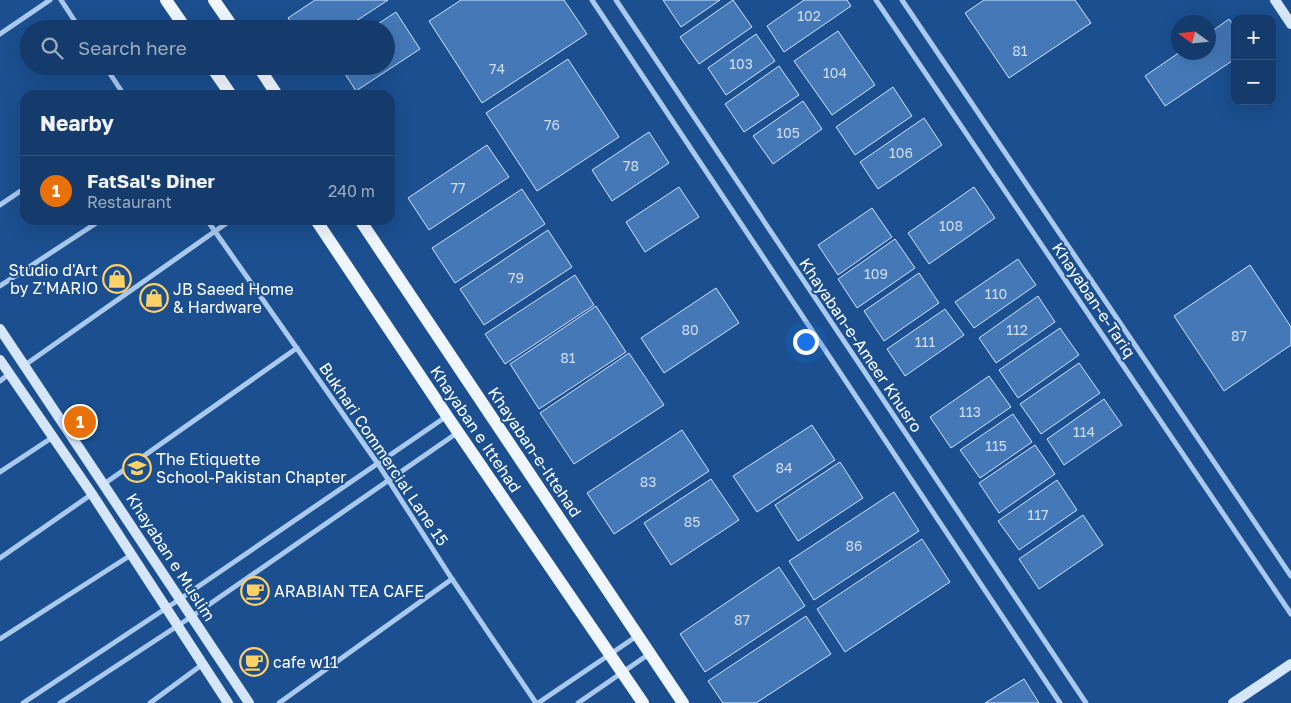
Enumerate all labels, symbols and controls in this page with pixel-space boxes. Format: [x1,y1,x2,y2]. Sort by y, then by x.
house number: 102 [797,7,821,24]
north arrow [1171,15,1216,60]
map controls [1231,15,1276,105]
button: + [1231,15,1276,60]
search box [20,20,395,75]
icon: search [38,34,66,62]
text: Search here [78,36,187,59]
house number: 81 [1012,42,1028,59]
house number: 103 [729,55,753,72]
house number: 74 [489,60,505,77]
button: − [1231,60,1276,105]
house number: 104 [823,64,847,81]
text: Nearby [40,110,114,136]
house number: 76 [544,116,560,133]
house number: 105 [776,124,800,141]
house number: 106 [889,144,913,161]
house number: 78 [623,157,639,174]
text: FatSal's Diner [87,169,215,192]
house number: 77 [451,179,465,196]
text: 1 [52,181,60,201]
text: 240 m [328,181,375,201]
text: Restaurant [87,192,172,212]
house number: 108 [939,217,963,234]
street label: Khayaban-e-Tariq [1048,239,1140,361]
street label: Khayaban-e-Ameer Khusro [795,254,927,436]
place label: Studio d'Art by Z'MARIO [9,260,98,298]
shop icon: Studio d'Art by Z'MARIO [102,264,132,294]
house number: 109 [864,265,888,282]
house number: 79 [508,269,524,286]
place label: JB Saeed Home & Hardware [173,279,293,317]
shop icon: JB Saeed Home & Hardware [139,283,169,313]
house number: 110 [985,285,1007,302]
house number: 80 [681,321,699,338]
house number: 112 [1006,321,1028,338]
house number: 87 [1231,327,1247,344]
your location [793,329,819,355]
house number: 111 [915,333,935,350]
house number: 81 [560,349,576,366]
street label: Bukhari Commercial Lane 15 [315,359,453,549]
street label: Khayaban e Ittehad [426,362,526,496]
street label: Khayaban-e-Ittehad [484,383,586,521]
pin: 1 [64,403,96,441]
house number: 113 [959,403,981,420]
house number: 114 [1073,423,1095,440]
house number: 115 [985,437,1007,454]
place label: The Etiquette School-Pakistan Chapter [156,449,347,487]
school or university icon: The Etiquette School-Pakistan Chapter [122,453,152,483]
house number: 84 [775,459,793,476]
house number: 83 [640,473,656,490]
street label: Khayaban e Muslim [122,489,220,625]
house number: 117 [1028,506,1049,523]
house number: 85 [684,513,700,530]
house number: 86 [845,537,863,554]
cafe icon: ARABIAN TEA CAFE [240,576,270,606]
place label: ARABIAN TEA CAFE [274,581,424,601]
house number: 87 [734,611,750,628]
cafe icon: cafe w11 [239,647,269,677]
place label: cafe w11 [273,652,338,672]

